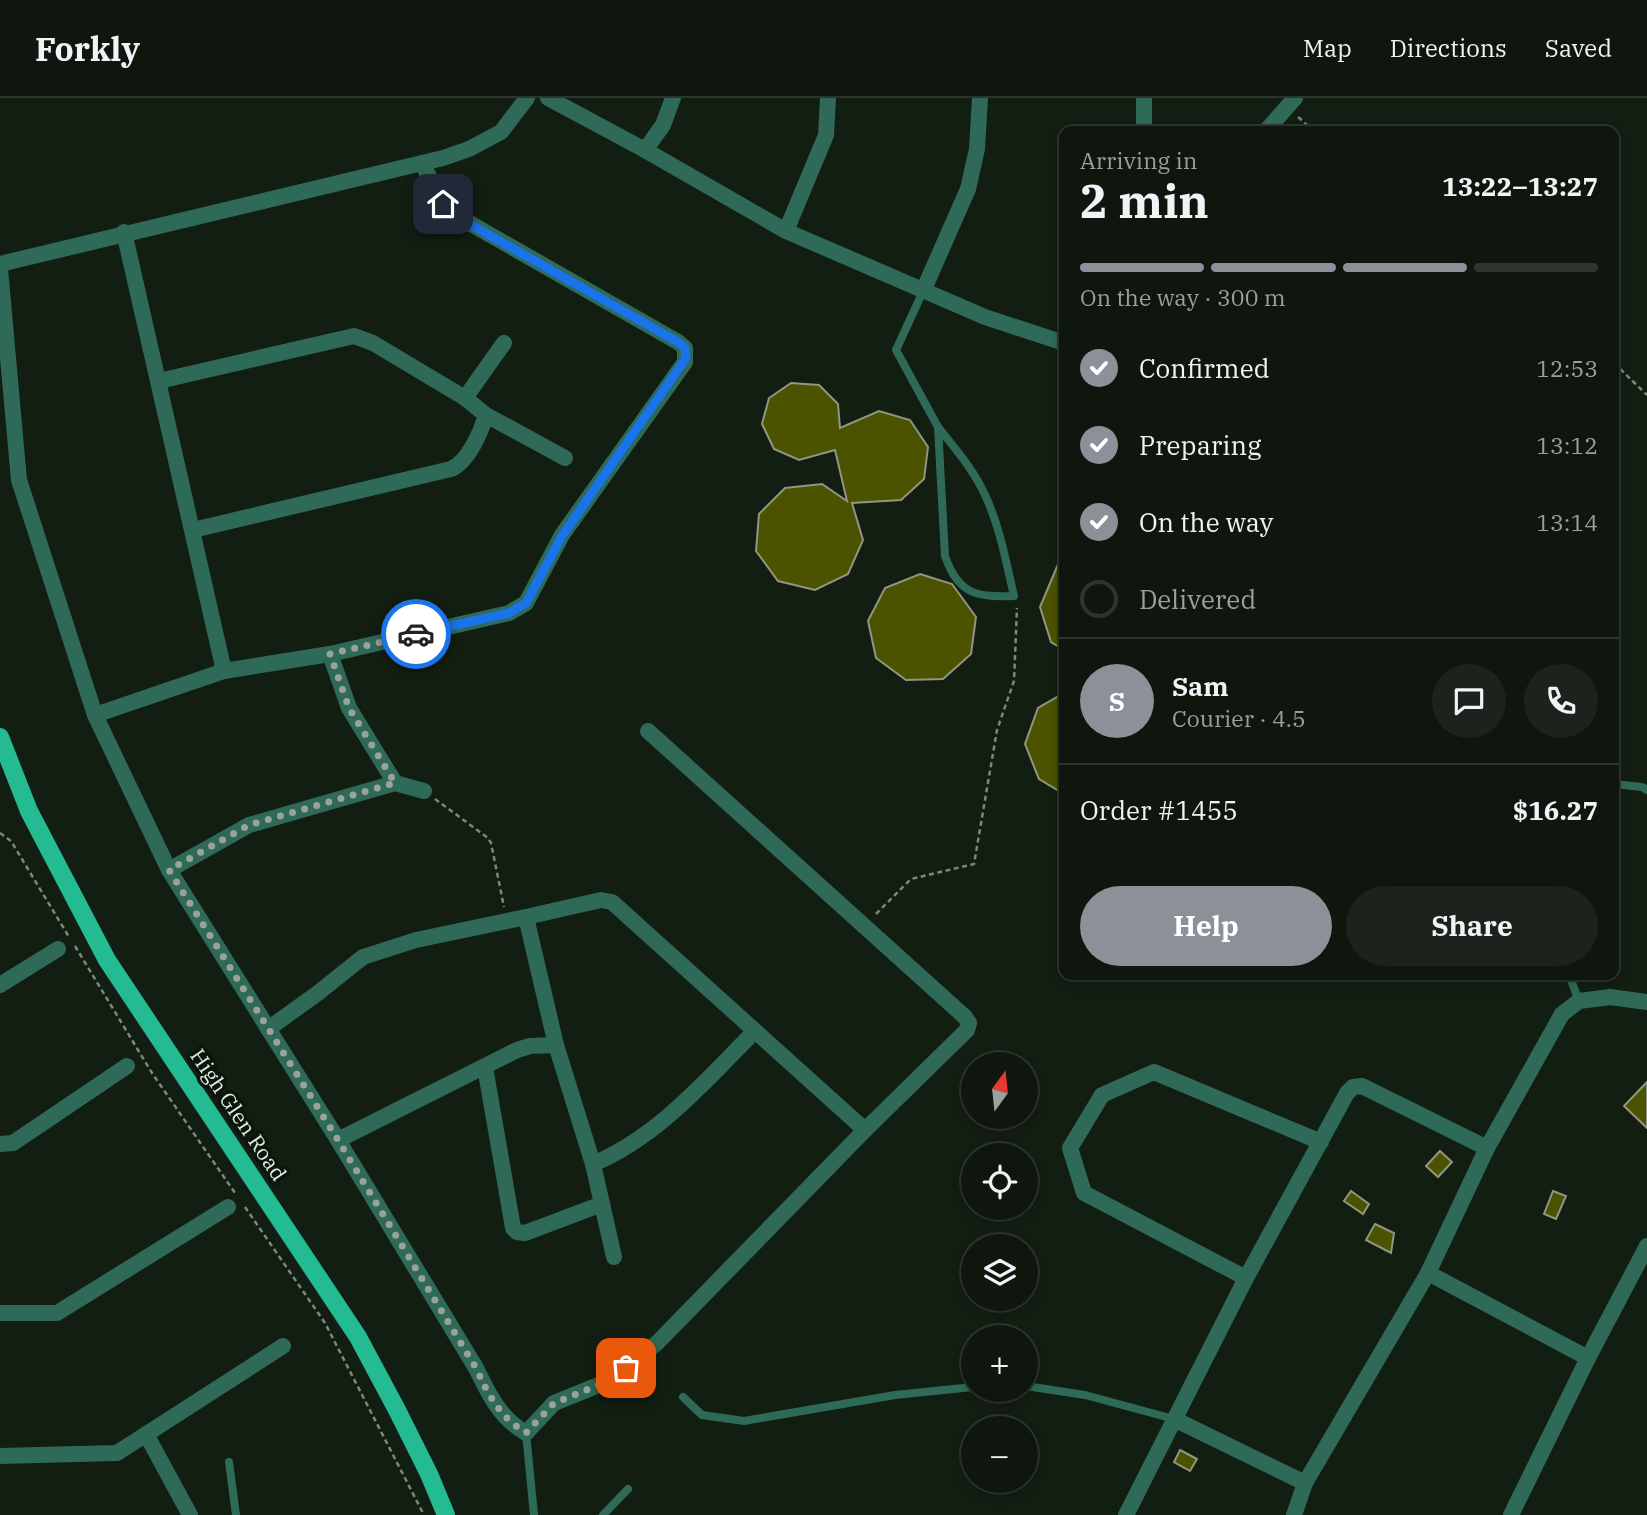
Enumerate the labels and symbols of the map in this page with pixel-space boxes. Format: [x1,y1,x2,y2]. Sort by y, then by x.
pin [413,174,473,234]
courier [381,599,451,669]
street label: High Glen Road [184,1043,294,1186]
north arrow [961,1052,1038,1129]
pin [596,1338,656,1398]

